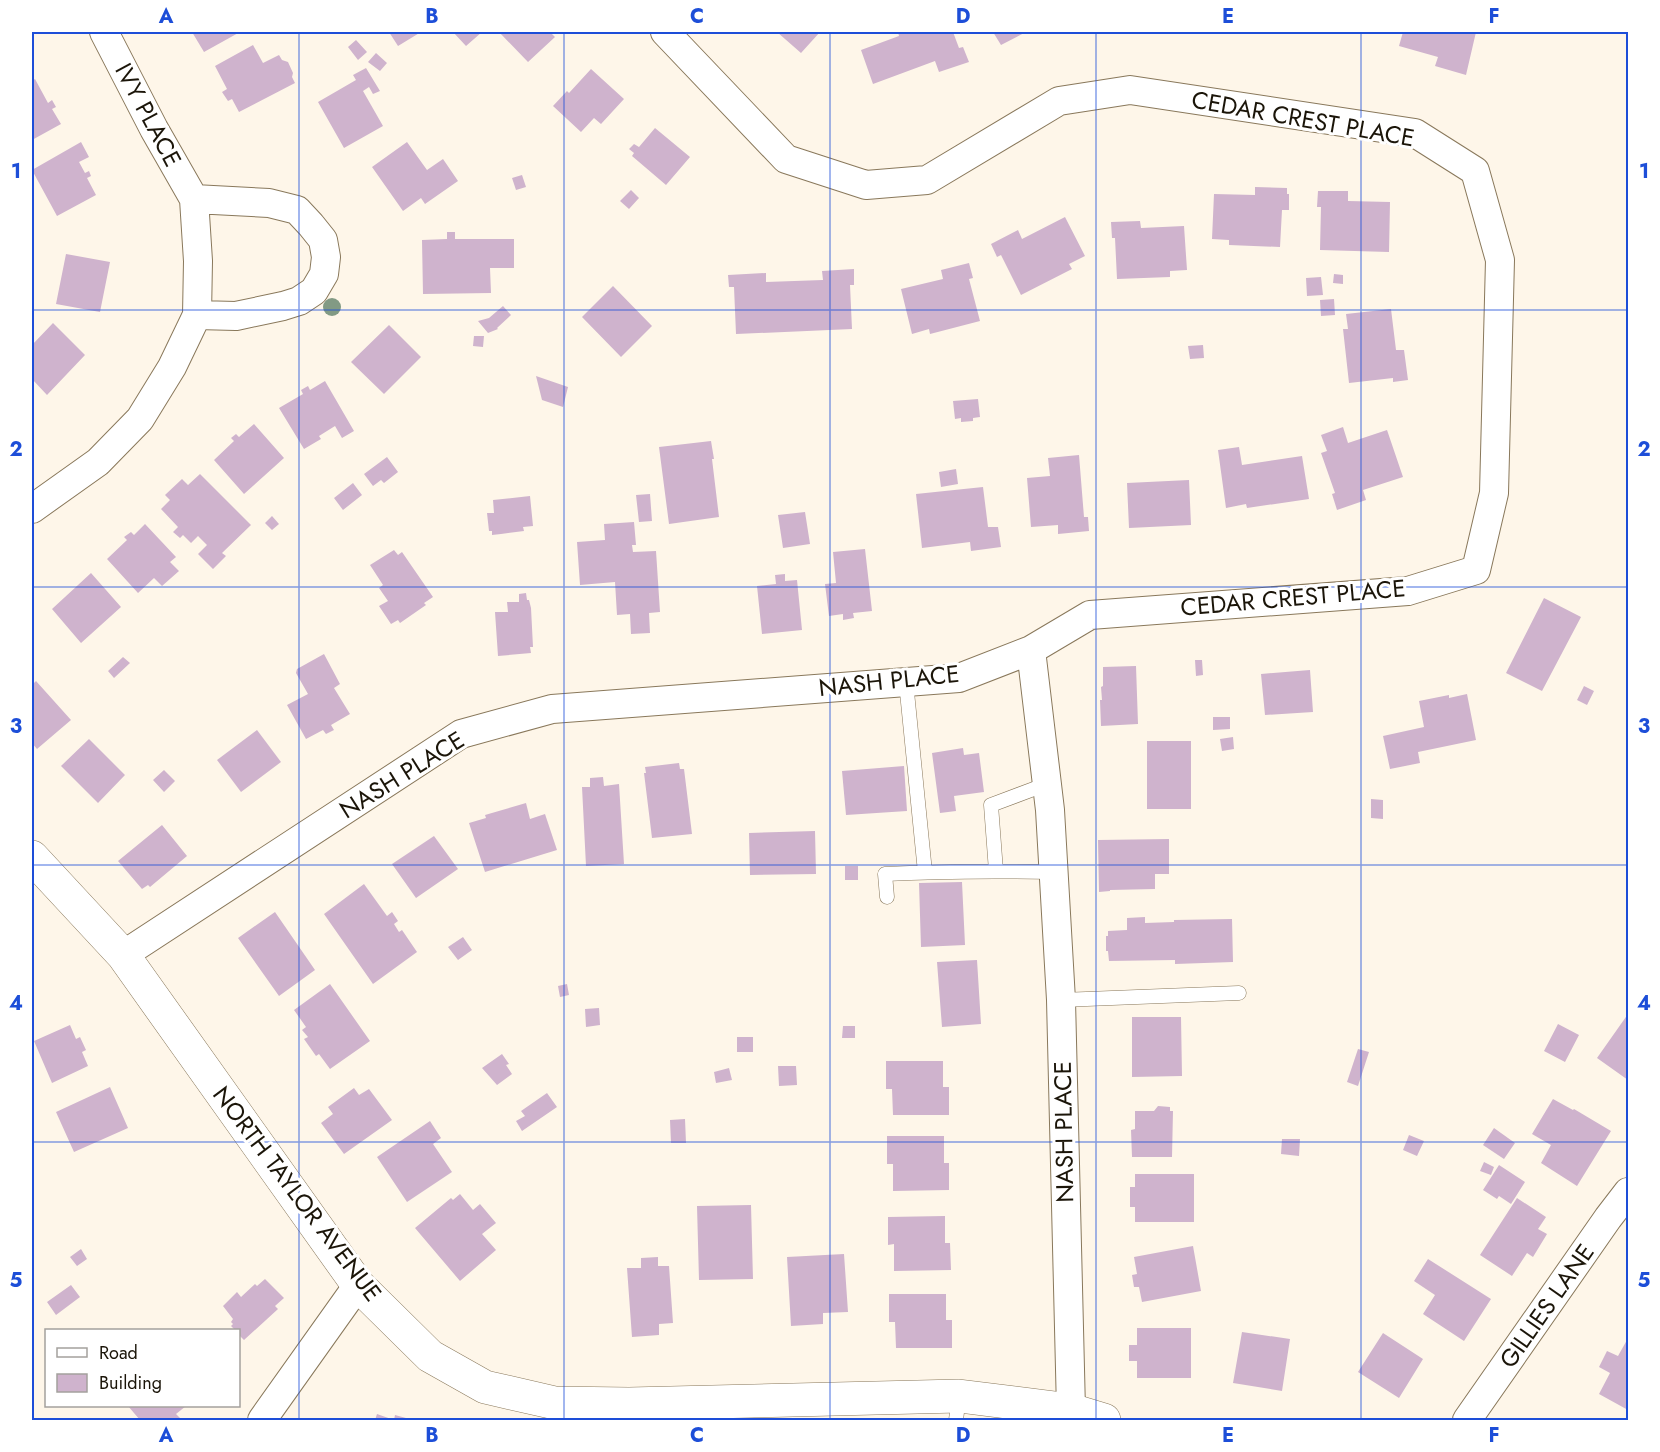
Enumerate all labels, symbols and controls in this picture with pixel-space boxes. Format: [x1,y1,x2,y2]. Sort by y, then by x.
text: A [158,2,174,31]
text: B [425,2,439,31]
text: C [690,2,704,31]
text: D [956,2,970,31]
text: E [1222,2,1234,31]
text: F [1488,2,1500,31]
street label: IVY PLACE [107,57,190,173]
street label: CEDAR CREST PLACE [1189,82,1417,155]
text: 1 [11,157,21,186]
text: 1 [1639,157,1649,186]
text: 2 [9,435,23,464]
text: 2 [1637,435,1651,464]
street label: CEDAR CREST PLACE [1179,570,1407,625]
street label: NASH PLACE [817,656,961,705]
text: 3 [10,712,22,741]
text: 3 [1638,712,1650,741]
street label: NASH PLACE [333,722,471,827]
text: 4 [9,989,23,1018]
text: 4 [1637,989,1651,1018]
street label: NASH PLACE [1045,1061,1082,1203]
street label: NORTH TAYLOR AVENUE [205,1079,390,1309]
street label: GILLIES LANE [1491,1236,1602,1375]
text: 5 [10,1266,23,1295]
text: 5 [1638,1266,1651,1295]
legend [45,1329,240,1407]
text: Road [99,1340,138,1366]
text: Building [99,1370,162,1396]
text: A [158,1421,174,1450]
text: B [425,1421,439,1450]
text: C [690,1421,704,1450]
text: D [956,1421,970,1450]
text: E [1222,1421,1234,1450]
text: F [1488,1421,1500,1450]

